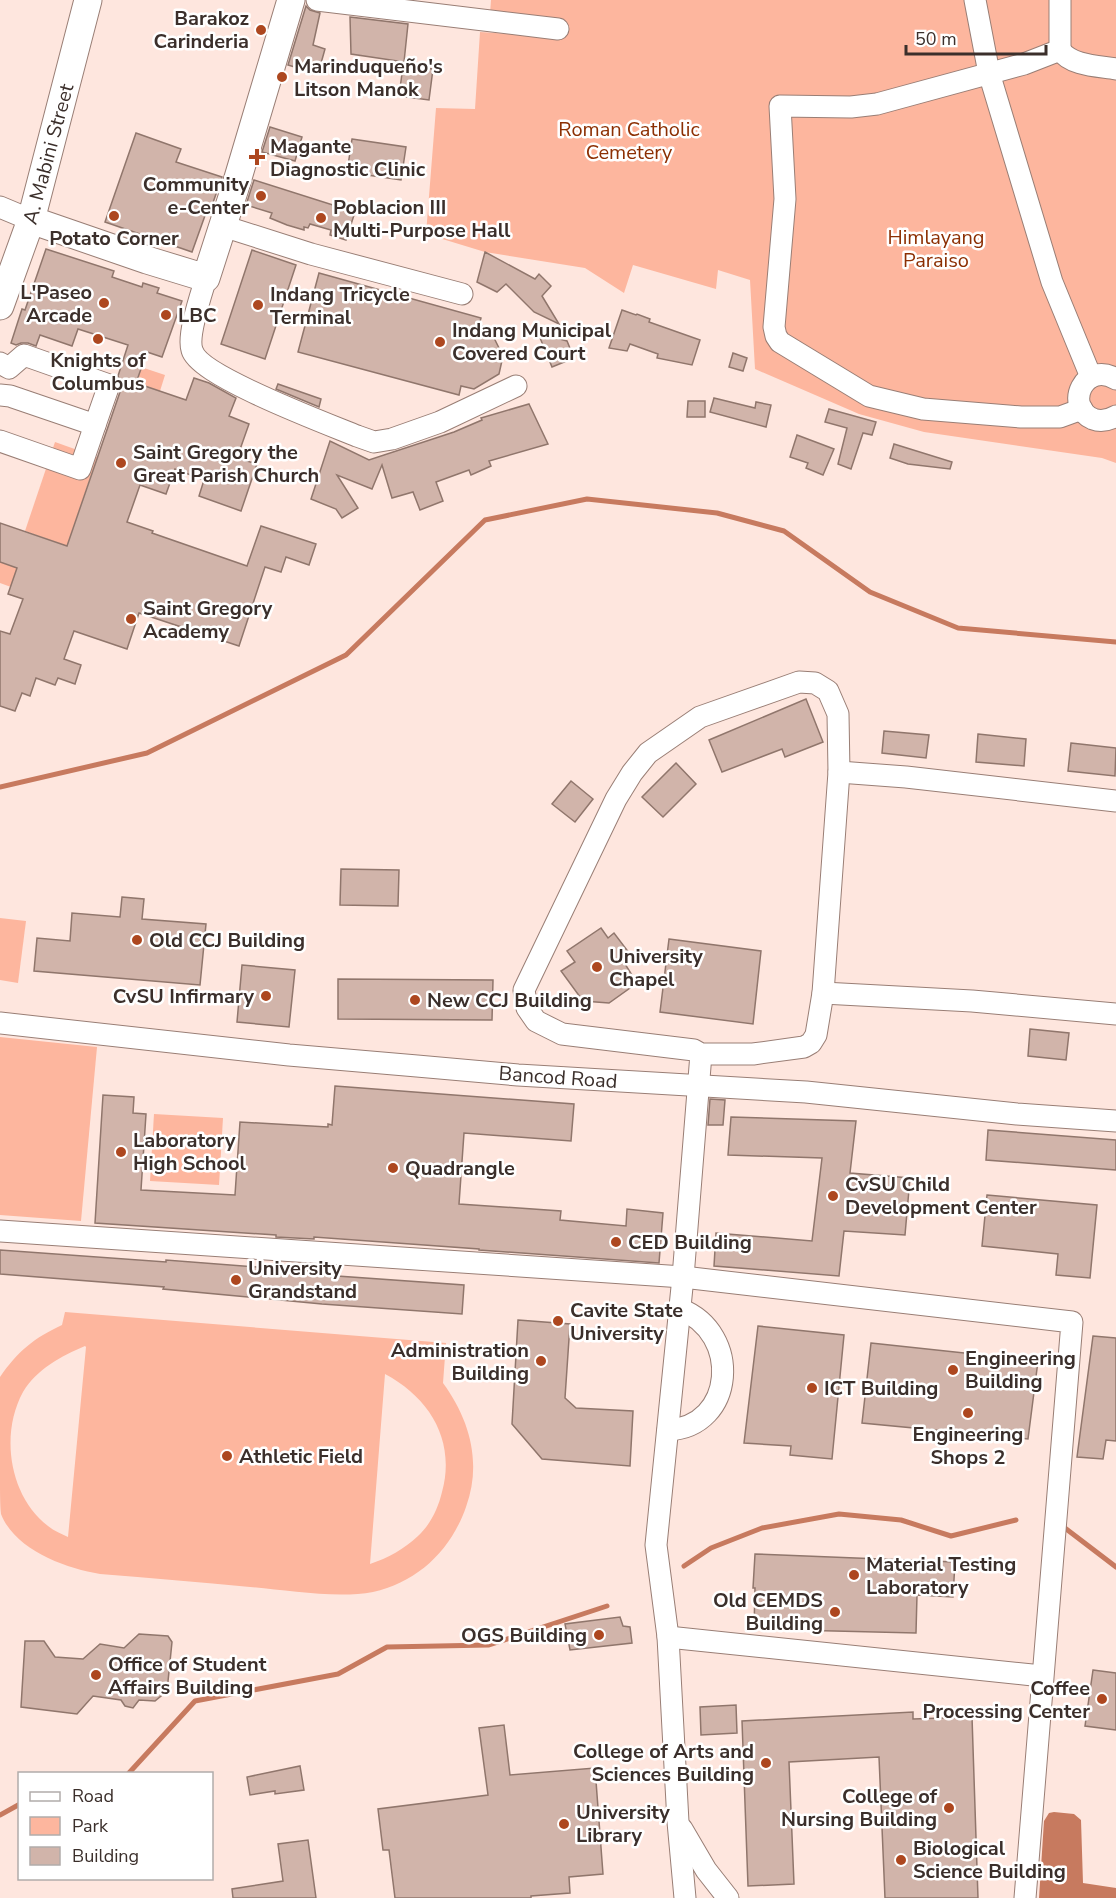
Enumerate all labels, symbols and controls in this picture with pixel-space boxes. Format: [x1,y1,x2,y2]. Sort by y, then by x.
place label: Barakoz Carinderia [153,5,249,55]
scale bar [906,18,1046,56]
marker: Barakoz Carinderia [254,23,268,37]
text: 50 m [915,27,957,51]
place label: Marinduqueño's Litson Manok [294,53,443,103]
marker: Marinduqueño's Litson Manok [275,70,289,84]
street label: A. Mabini Street [17,80,80,227]
park label: Roman Catholic Cemetery [558,116,700,166]
place label: Magante Diagnostic Clinic [270,133,426,183]
marker: Magante Diagnostic Clinic [248,148,266,166]
place label: Community e-Center [143,171,249,221]
marker: Community e-Center [254,189,268,203]
place label: Poblacion III Multi-Purpose Hall [333,194,511,244]
marker: Potato Corner [107,209,121,223]
marker: Poblacion III Multi-Purpose Hall [314,211,328,225]
park label: Himlayang Paraiso [887,224,985,274]
place label: Potato Corner [49,225,179,252]
place label: L'Paseo Arcade [20,279,92,329]
place label: Indang Tricycle Terminal [270,281,410,331]
marker: L'Paseo Arcade [97,296,111,310]
marker: Indang Tricycle Terminal [251,298,265,312]
place label: LBC [178,302,217,329]
marker: LBC [159,308,173,322]
place label: Indang Municipal Covered Court [452,317,612,367]
marker: Knights of Columbus [91,332,105,346]
marker: Indang Municipal Covered Court [433,335,447,349]
place label: Knights of Columbus [50,347,146,397]
place label: Saint Gregory the Great Parish Church [133,439,319,489]
marker: Saint Gregory the Great Parish Church [114,456,128,470]
place label: Saint Gregory Academy [143,595,273,645]
marker: Saint Gregory Academy [124,612,138,626]
place label: Old CCJ Building [149,927,305,954]
marker: Old CCJ Building [130,933,144,947]
place label: University Chapel [609,943,703,993]
marker: University Chapel [590,960,604,974]
place label: CvSU Infirmary [113,983,254,1010]
place label: New CCJ Building [427,987,592,1014]
marker: CvSU Infirmary [259,989,273,1003]
marker: New CCJ Building [408,993,422,1007]
street label: Bancod Road [498,1060,618,1095]
place label: Laboratory High School [133,1127,247,1177]
marker: Laboratory High School [114,1145,128,1159]
place label: Quadrangle [405,1155,515,1182]
marker: Quadrangle [386,1161,400,1175]
place label: CvSU Child Development Center [845,1171,1037,1221]
marker: CvSU Child Development Center [826,1189,840,1203]
place label: CED Building [628,1229,752,1256]
marker: CED Building [609,1235,623,1249]
place label: University Grandstand [248,1255,357,1305]
marker: University Grandstand [229,1273,243,1287]
place label: Cavite State University [570,1297,683,1347]
marker: Cavite State University [551,1314,565,1328]
place label: Administration Building [391,1337,529,1387]
place label: Engineering Building [965,1345,1076,1395]
marker: Administration Building [534,1354,548,1368]
marker: Engineering Building [946,1363,960,1377]
place label: ICT Building [824,1375,938,1402]
marker: ICT Building [805,1381,819,1395]
marker: Engineering Shops 2 [961,1406,975,1420]
place label: Engineering Shops 2 [913,1421,1023,1471]
place label: Athletic Field [239,1443,363,1470]
marker: Athletic Field [220,1449,234,1463]
place label: Material Testing Laboratory [866,1551,1016,1601]
marker: Material Testing Laboratory [847,1568,861,1582]
place label: Old CEMDS Building [713,1587,823,1637]
marker: Old CEMDS Building [828,1605,842,1619]
place label: OGS Building [461,1622,587,1649]
marker: OGS Building [592,1628,606,1642]
place label: Office of Student Affairs Building [108,1651,267,1701]
marker: Office of Student Affairs Building [89,1668,103,1682]
place label: Coffee Processing Center [922,1675,1090,1725]
marker: Coffee Processing Center [1095,1692,1109,1706]
place label: College of Arts and Sciences Building [573,1738,754,1788]
marker: College of Arts and Sciences Building [759,1756,773,1770]
legend [18,1772,213,1880]
place label: College of Nursing Building [781,1783,938,1833]
text: Road [72,1784,114,1808]
place label: University Library [576,1799,670,1849]
marker: College of Nursing Building [942,1801,956,1815]
text: Park [72,1814,109,1838]
marker: University Library [557,1817,571,1831]
place label: Biological Science Building [913,1835,1066,1885]
text: Building [72,1844,139,1868]
marker: Biological Science Building [894,1853,908,1867]

